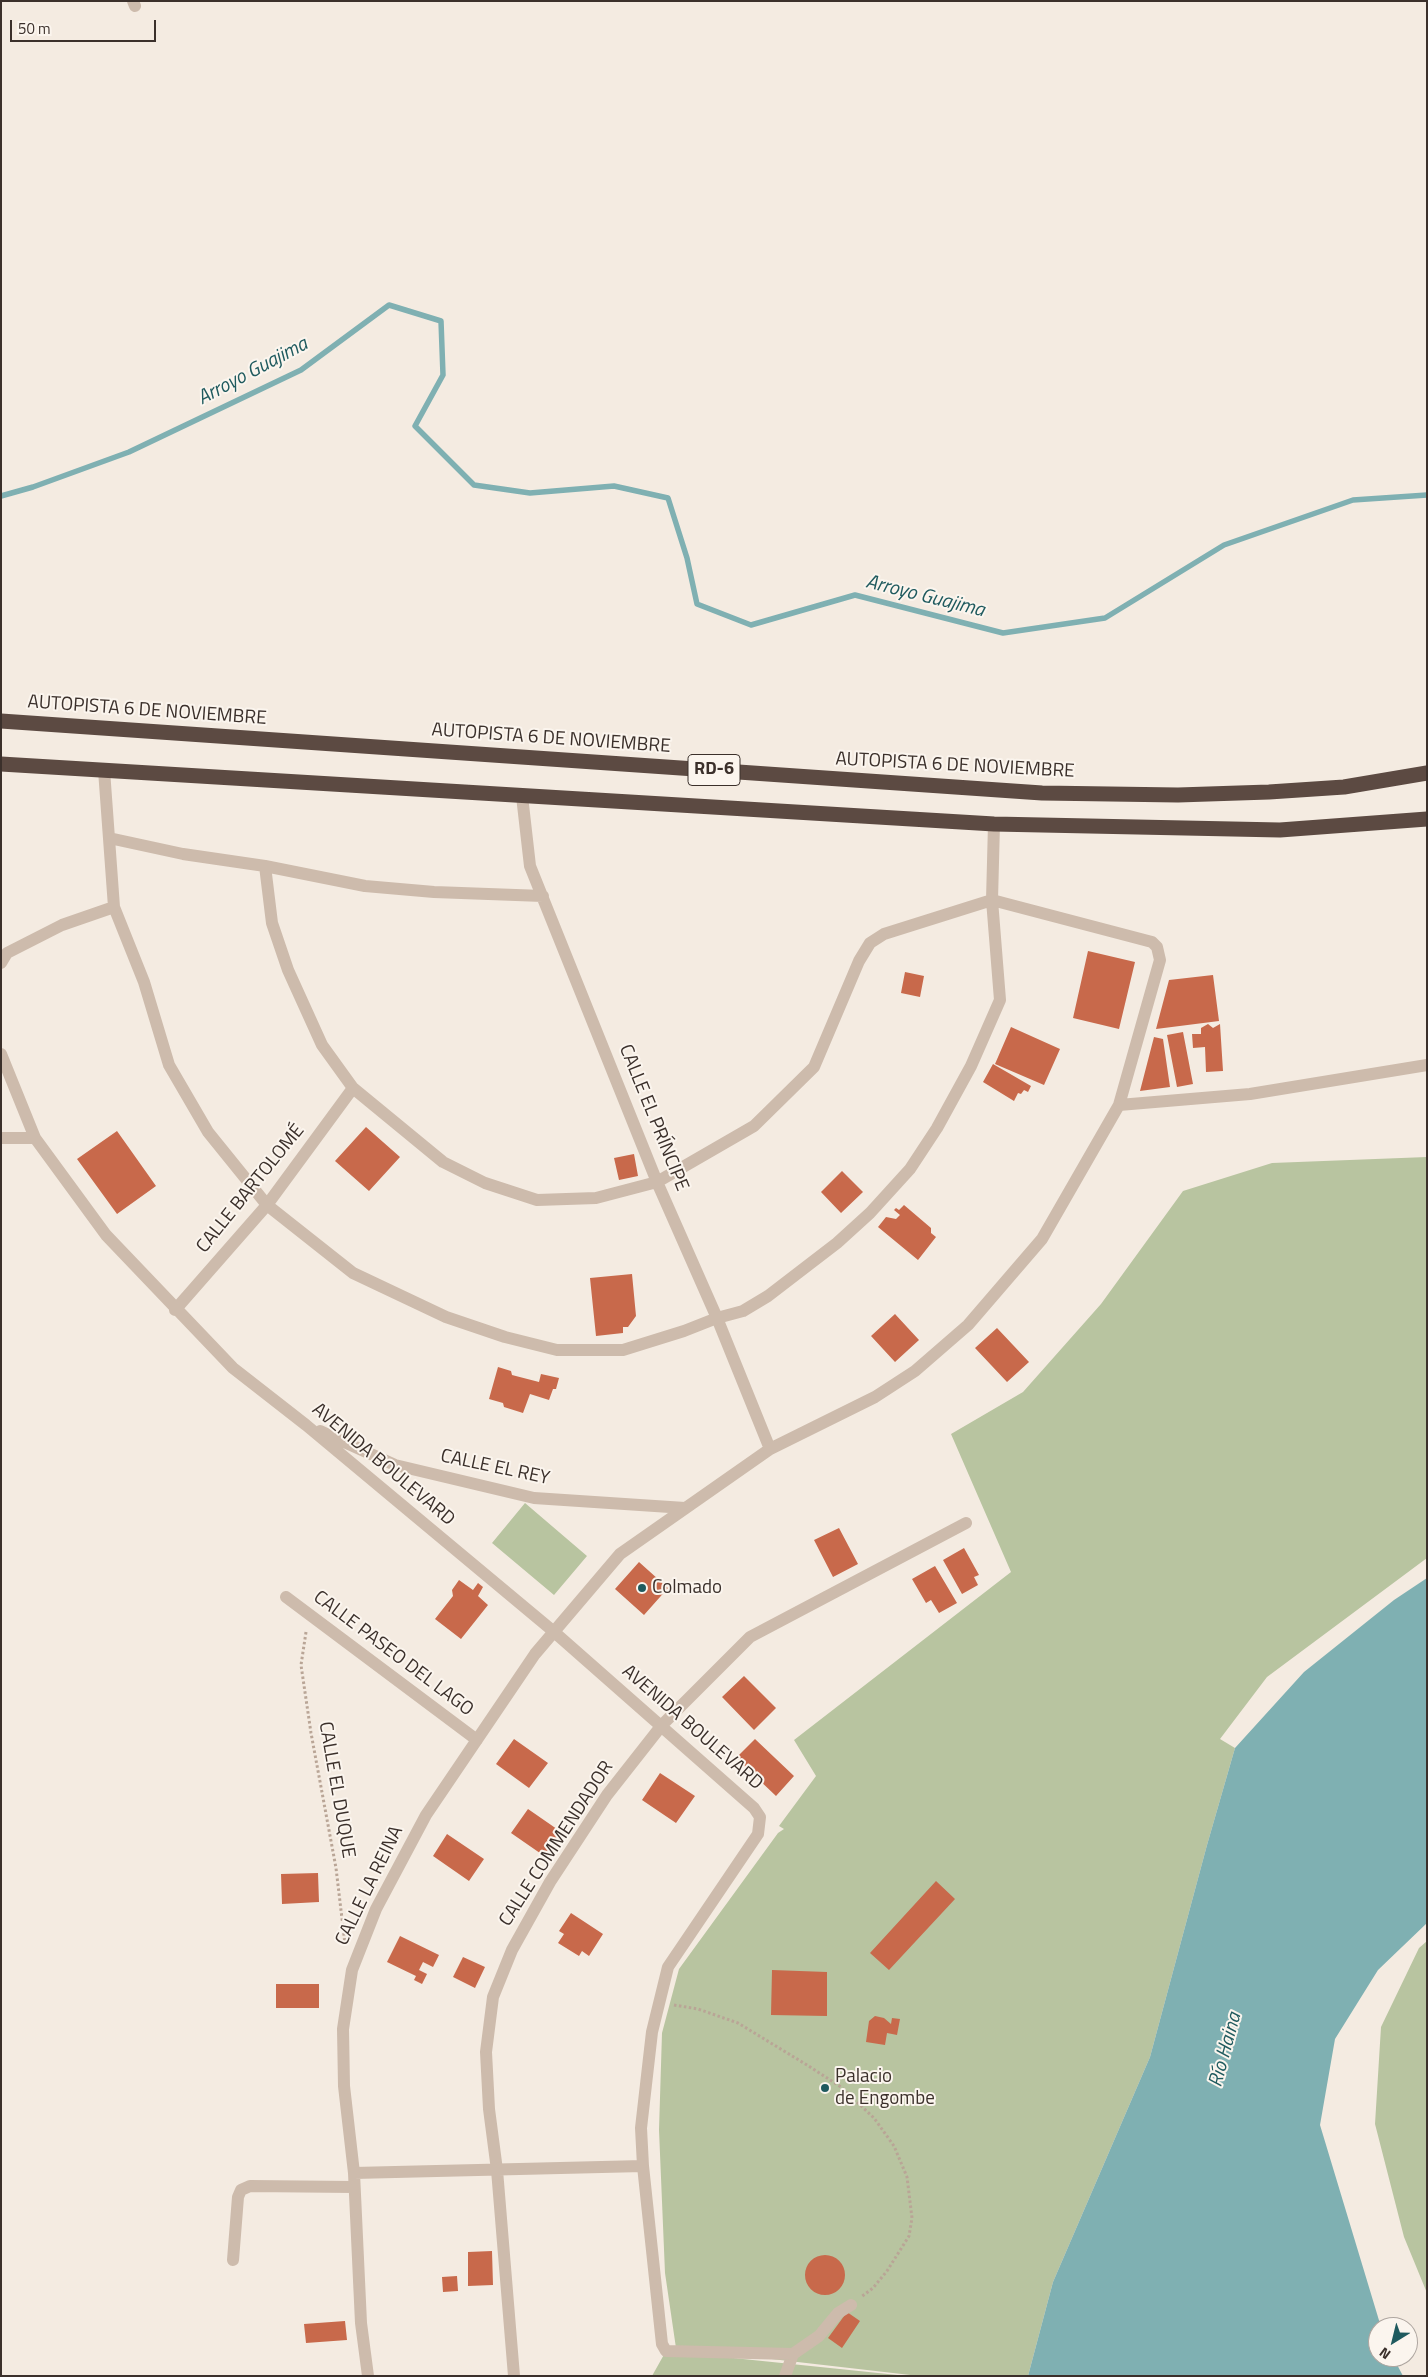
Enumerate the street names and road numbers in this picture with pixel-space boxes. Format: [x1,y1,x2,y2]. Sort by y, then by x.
street label: AUTOPISTA 6 DE NOVIEMBRE [27,691,267,731]
street label: AUTOPISTA 6 DE NOVIEMBRE [431,719,671,759]
street label: AUTOPISTA 6 DE NOVIEMBRE [835,748,1075,784]
road number: RD-6 [688,754,740,786]
street label: CALLE EL PRÍNCIPE [613,1042,693,1194]
street label: CALLE BARTOLOMÉ [192,1120,310,1258]
street label: AVENIDA BOULEVARD [307,1399,459,1531]
street label: CALLE EL REY [438,1445,552,1491]
street label: CALLE PASEO DEL LAGO [309,1586,477,1722]
street label: AVENIDA BOULEVARD [617,1661,767,1795]
street label: CALLE EL DUQUE [313,1720,359,1860]
street label: CALLE COMMENDADOR [495,1757,619,1931]
street label: CALLE LA REINA [331,1822,409,1950]

